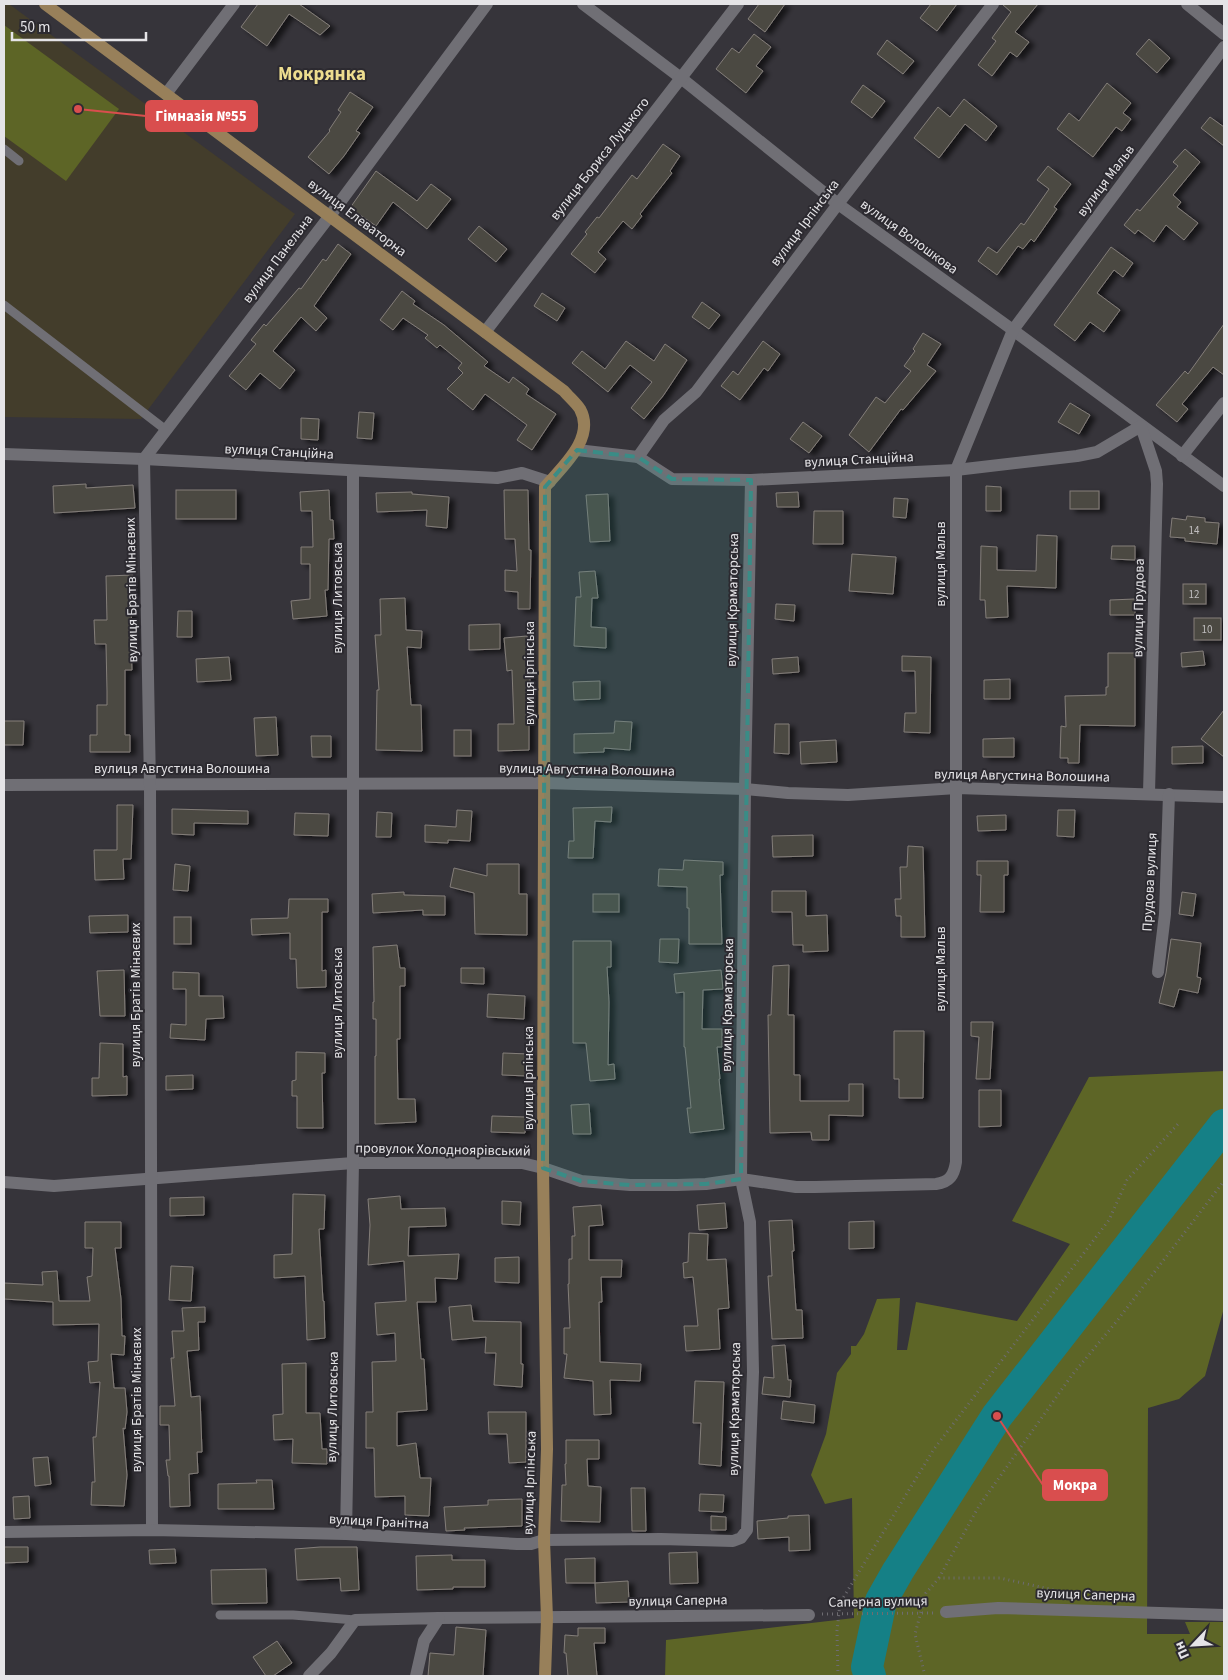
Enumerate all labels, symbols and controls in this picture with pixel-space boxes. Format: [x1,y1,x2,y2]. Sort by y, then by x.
scale bar [12,10,146,42]
text: 50 m [20,17,50,38]
district label: Мокрянка [278,61,366,88]
street label: вулиця Бориса Луцького [546,93,654,225]
callout: Гімназія №55 [146,101,257,131]
text: Гімназія №55 [155,106,247,127]
street label: вулиця Мальв [1072,141,1140,221]
street label: вулиця Елеваторна [303,174,411,262]
street label: вулиця Ірпінська [766,175,844,271]
street label: вулиця Волошкова [856,195,962,279]
street label: вулиця Панельна [238,210,318,308]
street label: вулиця Станційна [224,439,334,465]
street label: вулиця Станційна [804,447,914,473]
street label: вулиця Братів Мінаєвих [121,516,143,663]
street label: вулиця Мальв [931,521,951,607]
house number: 14 [1189,523,1200,538]
street label: вулиця Краматорська [722,533,744,667]
street label: вулиця Литовська [328,542,348,654]
street label: вулиця Прудова [1128,558,1150,658]
house number: 12 [1189,587,1199,602]
street label: вулиця Ірпінська [520,621,540,725]
house number: 10 [1202,622,1212,637]
street label: вулиця Августина Волошина [499,758,675,782]
street label: вулиця Августина Волошина [94,759,270,779]
street label: вулиця Августина Волошина [934,764,1110,788]
street label: Прудова вулиця [1137,832,1163,932]
street label: вулиця Братів Мінаєвих [126,922,146,1068]
street label: вулиця Мальв [931,926,951,1012]
street label: вулиця Краматорська [717,938,739,1072]
street label: вулиця Литовська [328,947,348,1059]
street label: вулиця Ірпінська [519,1026,539,1130]
street label: провулок Холодноярівський [355,1138,531,1162]
street label: вулиця Братів Мінаєвих [127,1327,147,1473]
street label: вулиця Краматорська [724,1342,746,1476]
street label: вулиця Литовська [322,1351,344,1463]
street label: вулиця Ірпінська [518,1431,542,1535]
callout: Мокра [1043,1470,1107,1500]
text: Мокра [1053,1475,1097,1496]
street label: вулиця Гранітна [328,1509,430,1535]
street label: вулиця Саперна [1036,1583,1136,1607]
street label: вулиця Саперна [628,1590,728,1612]
street label: Саперна вулиця [828,1591,928,1613]
north arrow [1168,1620,1218,1670]
text: Пн [1169,1638,1195,1662]

